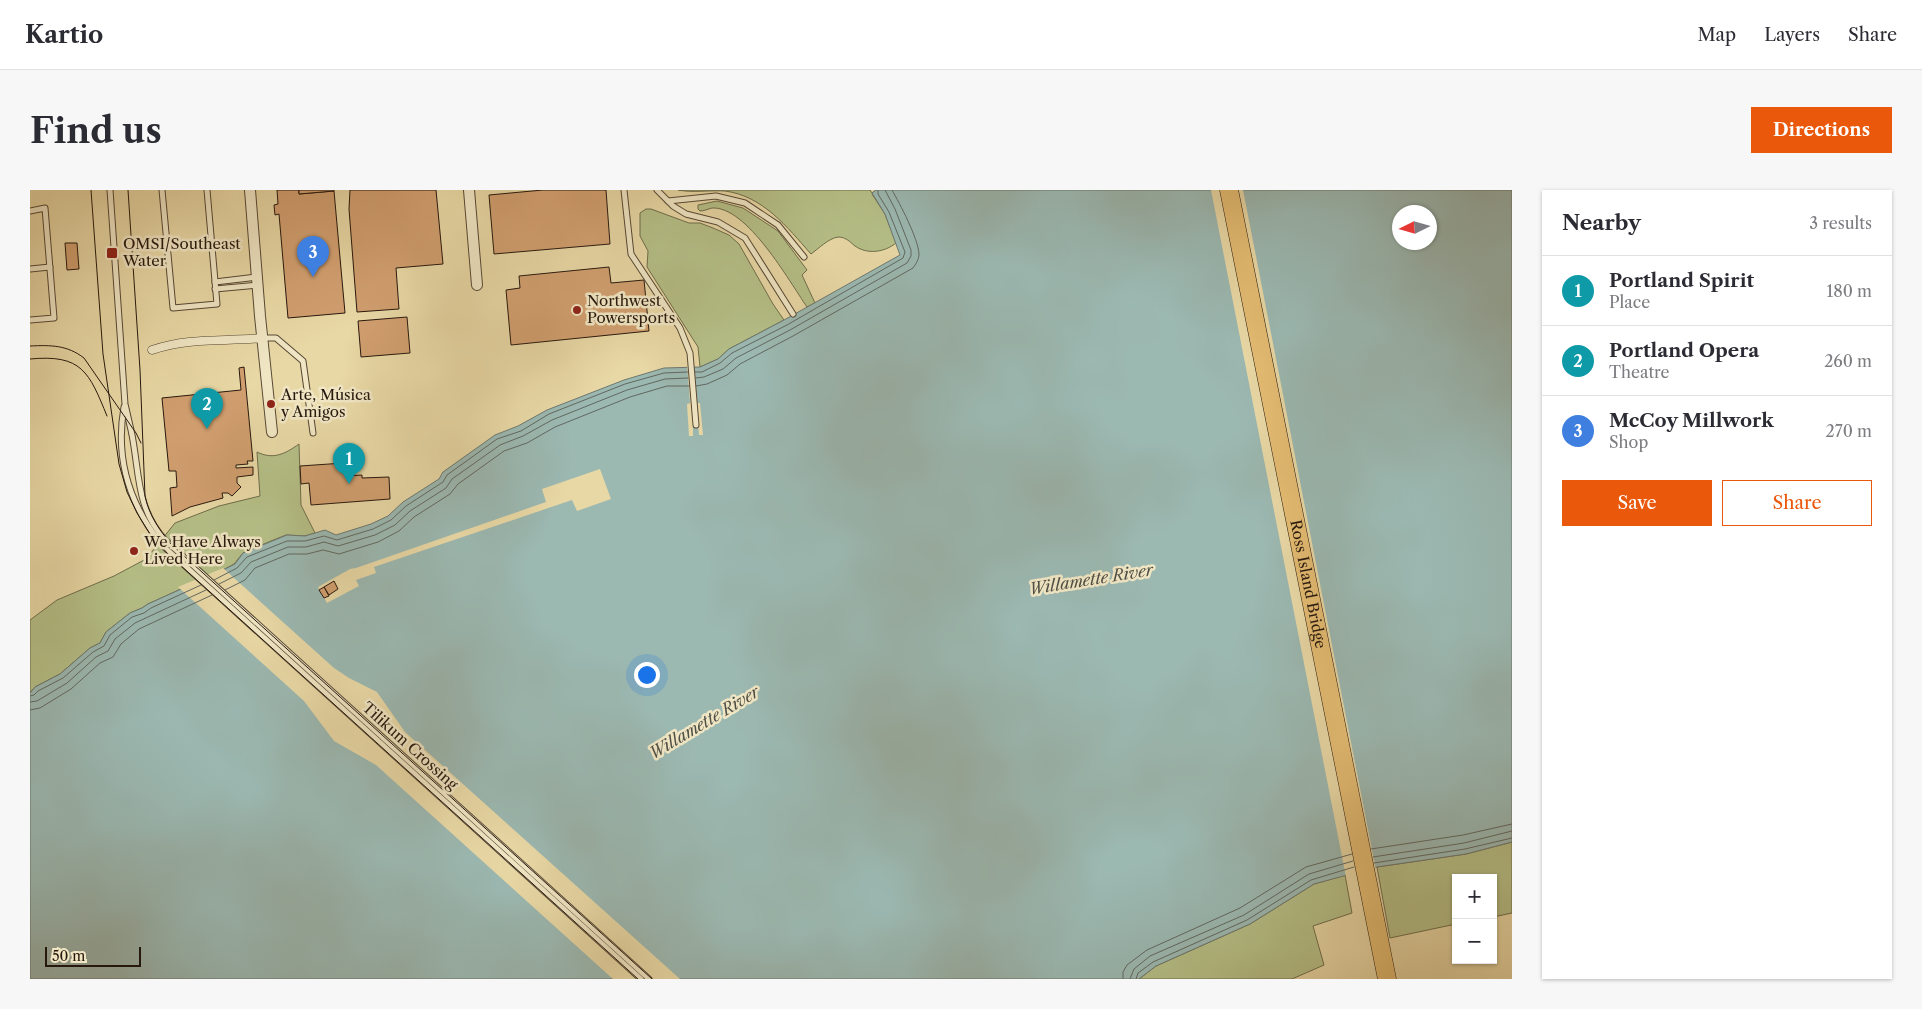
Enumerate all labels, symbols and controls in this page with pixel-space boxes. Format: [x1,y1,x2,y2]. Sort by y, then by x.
text: Kartio [25,20,103,49]
text: Map [1698,24,1736,46]
text: Layers [1764,24,1820,46]
text: Share [1848,24,1897,46]
button: Directions [1751,107,1892,153]
text: Find us [30,109,162,152]
north arrow [1392,205,1437,250]
text: Nearby [1562,210,1641,235]
text: 3 results [1809,213,1872,233]
place label: OMSI/Southeast Water [122,234,241,270]
pin: 3 [297,236,329,277]
marker: OMSI/Southeast Water [105,246,119,260]
text: Portland Spirit [1609,269,1754,292]
text: 1 [1574,281,1582,301]
text: 180 m [1826,281,1872,301]
place label: Northwest Powersports [587,291,675,327]
text: Place [1609,292,1650,312]
marker: Northwest Powersports [571,304,583,316]
text: Portland Opera [1609,339,1759,362]
text: 2 [1573,351,1583,371]
text: 260 m [1824,351,1872,371]
text: Theatre [1609,362,1670,382]
place label: Arte, Música y Amigos [280,385,371,421]
pin: 2 [191,388,223,429]
marker: Arte, Música y Amigos [265,398,277,410]
text: McCoy Millwork [1609,409,1774,432]
text: 3 [1573,421,1583,441]
text: 270 m [1826,421,1872,441]
text: Shop [1609,432,1648,452]
pin: 1 [333,443,365,484]
button: Save [1562,480,1712,526]
button: Share [1722,480,1872,526]
street label: Ross Island Bridge [1286,518,1331,650]
place label: We Have Always Lived Here [143,532,261,568]
marker: We Have Always Lived Here [128,545,140,557]
water label: Willamette River [1028,559,1156,599]
your location [634,662,660,688]
water label: Willamette River [645,680,764,763]
street label: Tilikum Crossing [359,698,462,794]
map controls [1452,874,1497,964]
button: + [1452,874,1497,919]
button: − [1452,919,1497,964]
scale bar [45,944,141,967]
text: 50 m [52,947,85,965]

